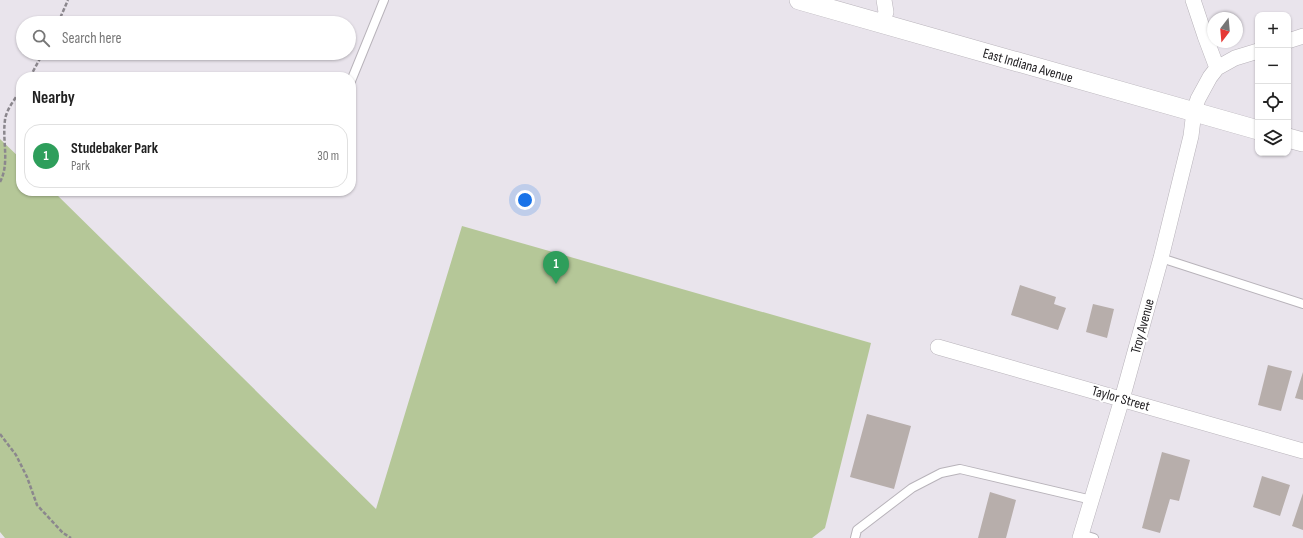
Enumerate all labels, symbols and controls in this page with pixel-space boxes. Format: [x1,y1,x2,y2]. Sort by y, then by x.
north arrow [1207,12,1243,48]
map controls [1255,12,1291,156]
button: + [1255,12,1291,48]
search box [16,16,356,60]
icon: search [30,27,52,49]
text: Search here [62,29,122,48]
street label: East Indiana Avenue [981,44,1075,86]
button: − [1255,48,1291,84]
button: locate [1255,84,1291,120]
text: Nearby [32,88,75,108]
button: layers [1255,120,1291,156]
text: Studebaker Park [71,139,158,158]
text: 1 [43,148,49,164]
text: 30 m [317,148,339,164]
text: Park [71,158,90,174]
your location [515,190,535,210]
pin: 1 [543,251,569,284]
street label: Troy Avenue [1127,297,1158,355]
street label: Taylor Street [1090,382,1152,415]

